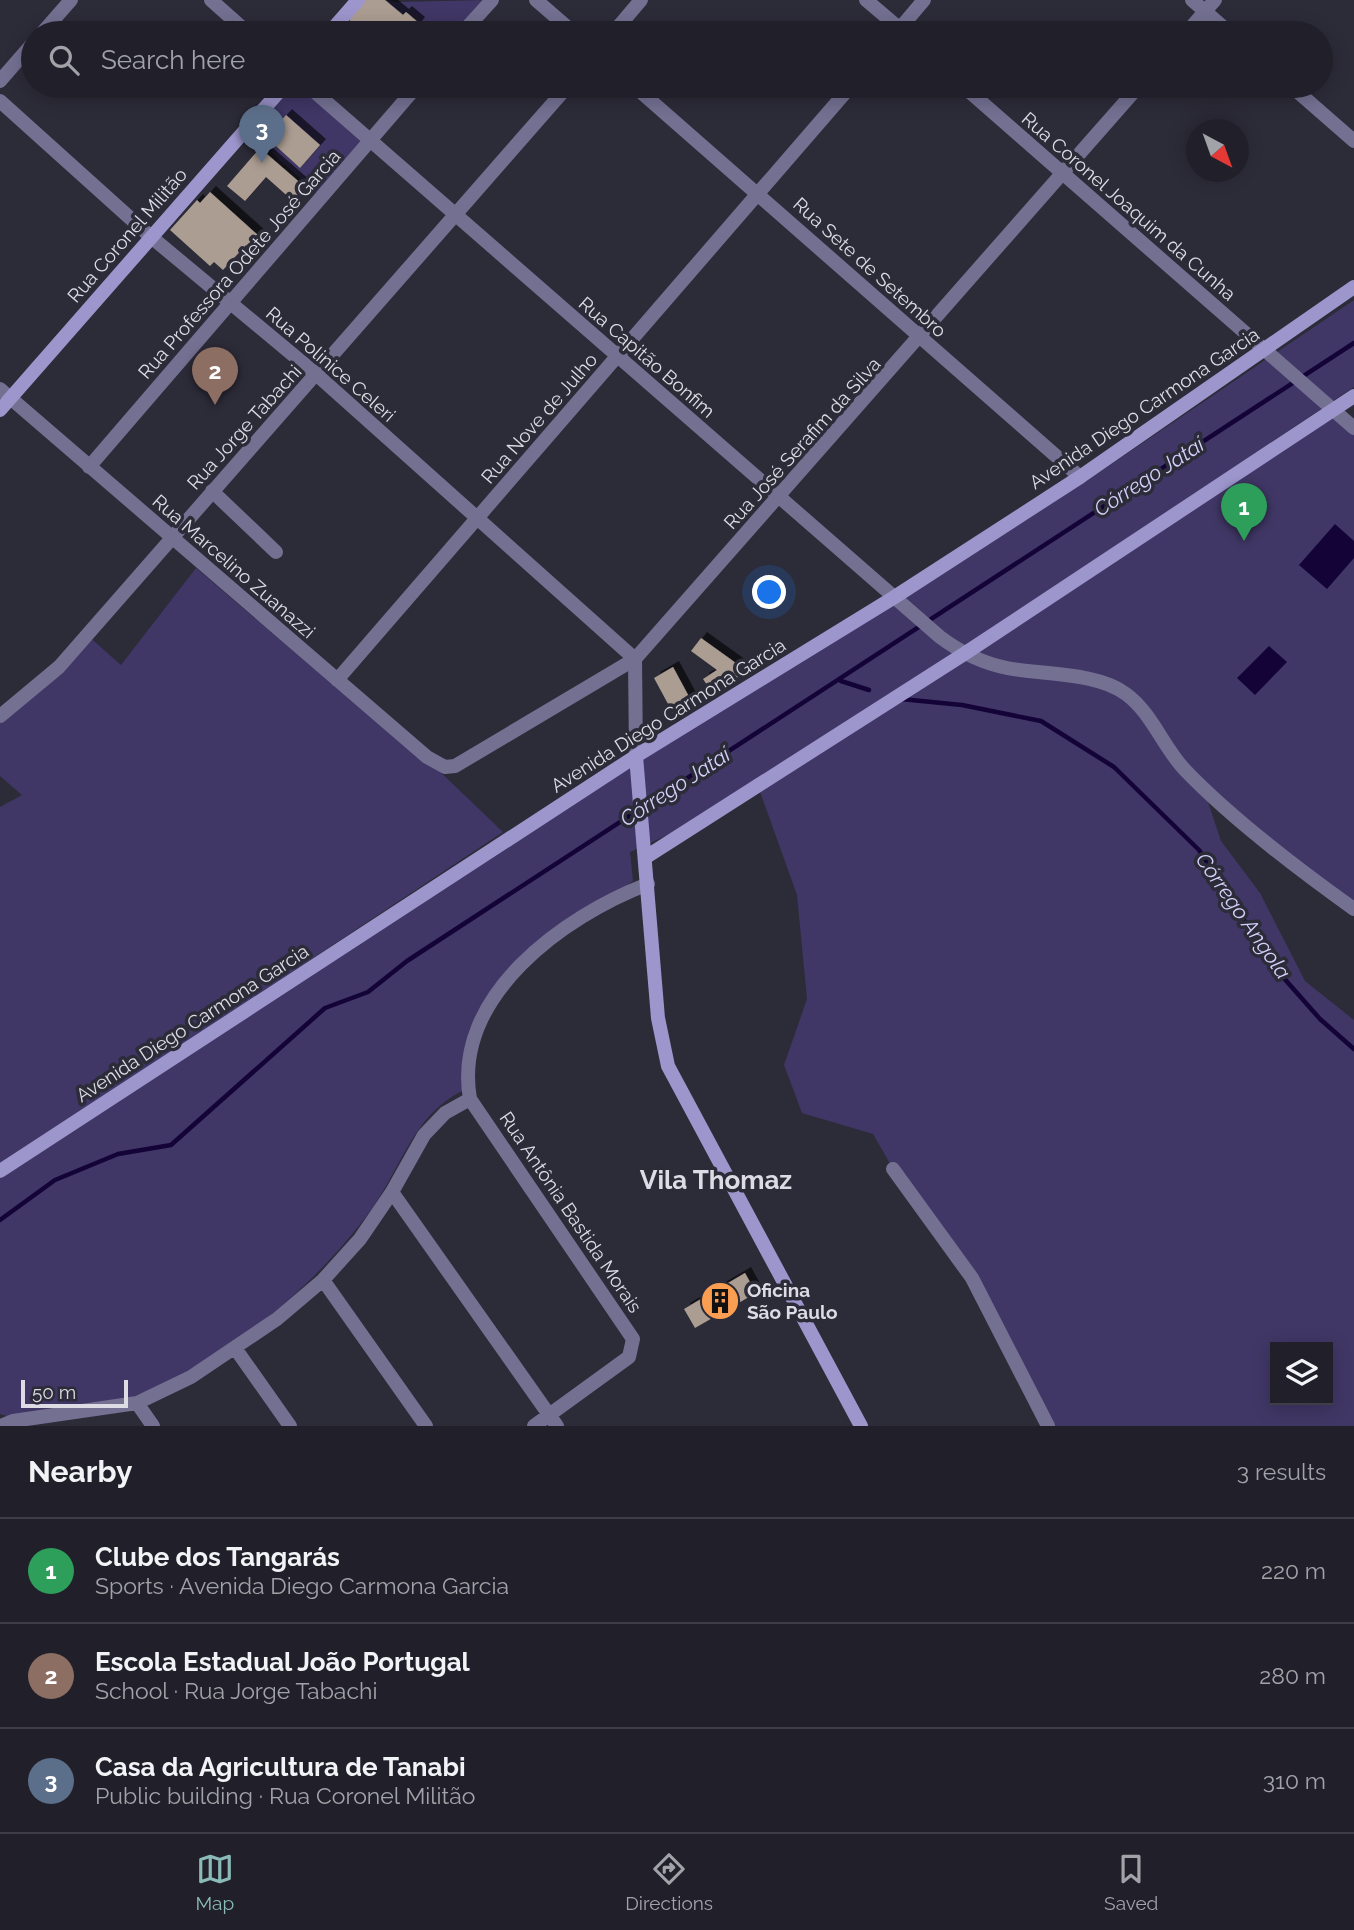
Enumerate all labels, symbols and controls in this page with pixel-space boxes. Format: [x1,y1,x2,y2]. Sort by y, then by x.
search box [21,21,1333,98]
icon: search [45,41,83,79]
text: Search here [101,45,245,75]
pin: 3 [239,105,285,163]
street label: Rua Coronel Joaquim da Cunha [1018,107,1240,305]
north arrow [1186,119,1249,182]
street label: Rua Professora Odete José Garcia [134,145,344,383]
street label: Rua Coronel Militão [63,163,191,307]
street label: Rua Sete de Setembro [789,193,951,341]
street label: Rua Capitão Bonfim [575,292,719,422]
street label: Rua Polinice Celeri [262,302,400,426]
street label: Avenida Diego Carmona Garcia [1025,323,1263,493]
pin: 2 [192,347,238,405]
street label: Rua Nove de Julho [477,348,601,488]
street label: Rua José Serafim da Silva [719,353,885,533]
street label: Rua Jorge Tabachi [182,360,306,494]
water label: Córrego Jataí [1089,430,1211,521]
pin: 1 [1221,483,1267,541]
street label: Rua Marcelino Zuanazzi [148,490,320,642]
your location [752,575,786,609]
street label: Avenida Diego Carmona Garcia [547,633,789,797]
water label: Córrego Jataí [615,740,737,831]
water label: Córrego Angola [1191,848,1296,984]
street label: Avenida Diego Carmona Garcia [72,940,312,1106]
street label: Rua Antônia Bastida Morais [495,1107,647,1317]
district label: Vila Thomaz [640,1165,792,1195]
place label: Oficina São Paulo [747,1279,837,1323]
building icon: Oficina São Paulo [699,1280,741,1322]
map controls [1270,1342,1333,1405]
button: layers [1270,1342,1333,1405]
scale bar [21,1377,128,1409]
text: 50 m [32,1381,76,1403]
text: Nearby [28,1454,132,1489]
text: 3 results [1237,1458,1326,1485]
text: Clube dos Tangarás [95,1542,340,1572]
text: 1 [45,1557,57,1584]
text: 220 m [1261,1557,1326,1584]
text: Sports · Avenida Diego Carmona Garcia [95,1572,509,1599]
text: Escola Estadual João Portugal [95,1647,470,1677]
text: 2 [45,1662,57,1689]
text: 280 m [1259,1662,1326,1689]
text: School · Rua Jorge Tabachi [95,1677,377,1704]
text: Casa da Agricultura de Tanabi [95,1752,466,1782]
text: 3 [45,1767,57,1794]
text: 310 m [1263,1767,1326,1794]
text: Public building · Rua Coronel Militão [95,1782,476,1809]
tab: Map [196,1850,234,1914]
tab: Directions [625,1850,713,1914]
tab: Saved [1104,1850,1158,1914]

